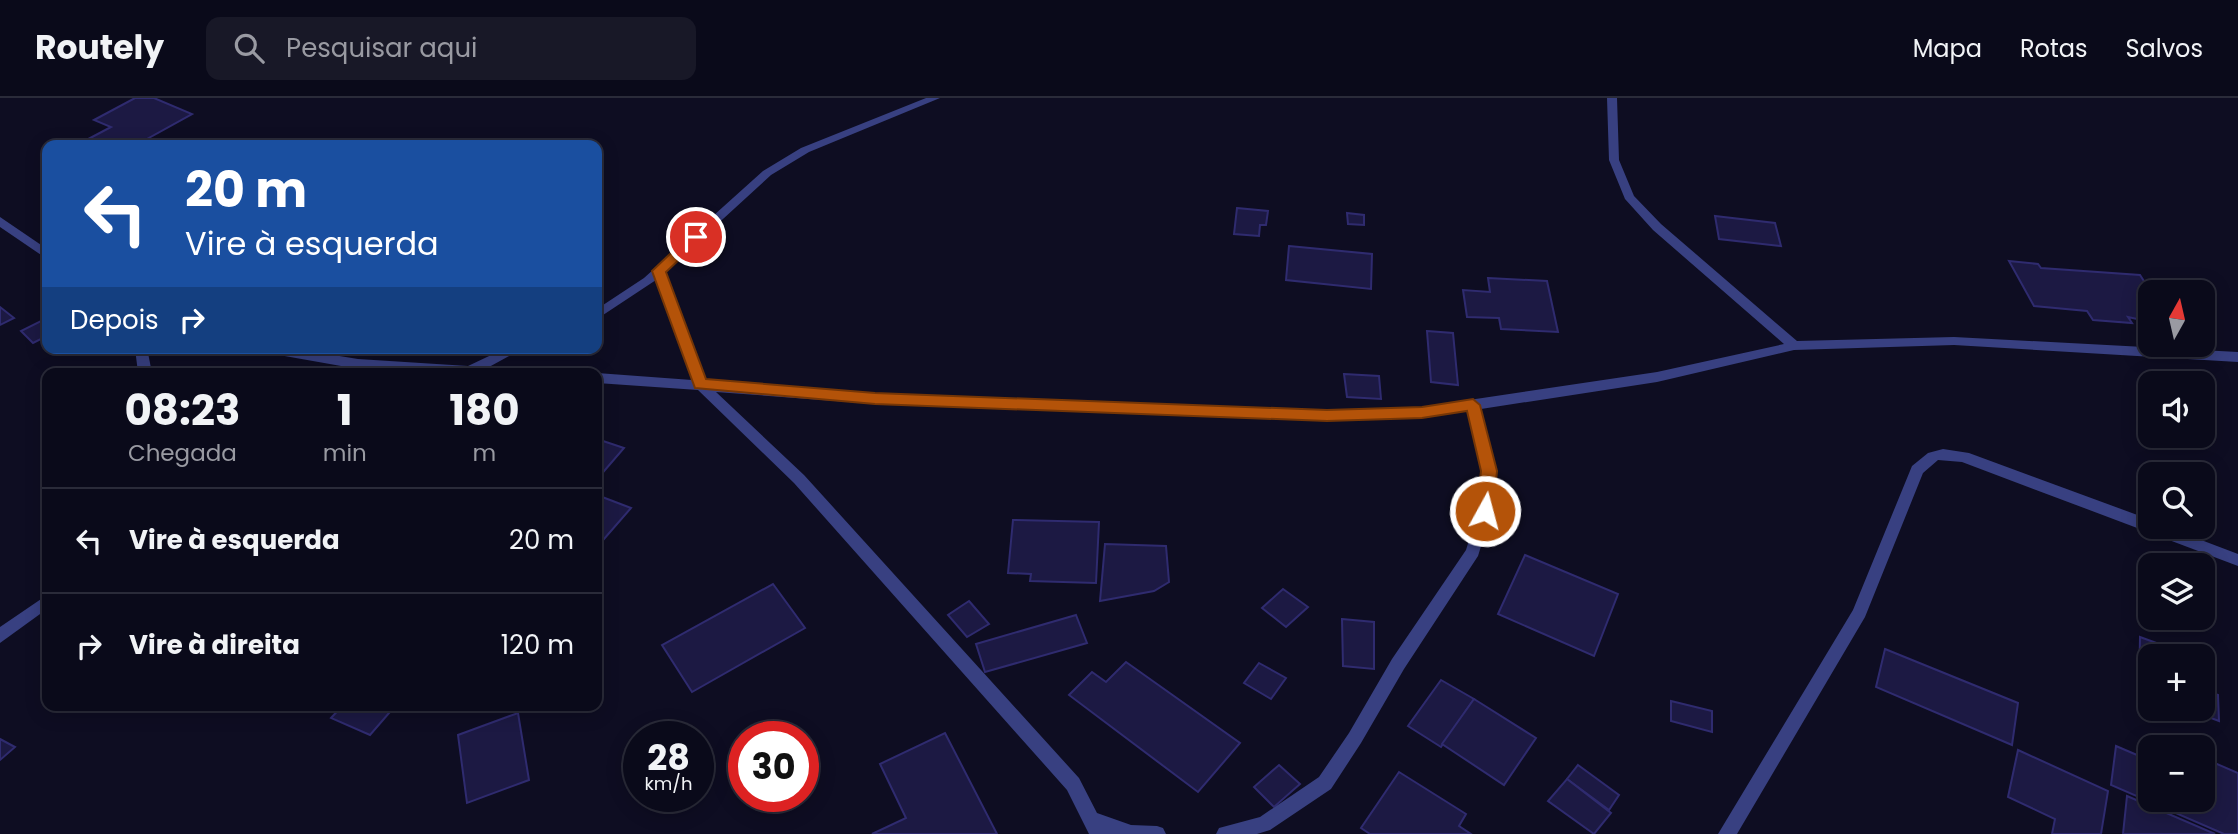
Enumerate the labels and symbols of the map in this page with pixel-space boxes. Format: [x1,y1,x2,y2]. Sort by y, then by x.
pin [666,207,726,267]
north arrow [2138,280,2216,357]
position arrow [1448,474,1522,548]
speed limit sign: 30 [728,721,819,812]

